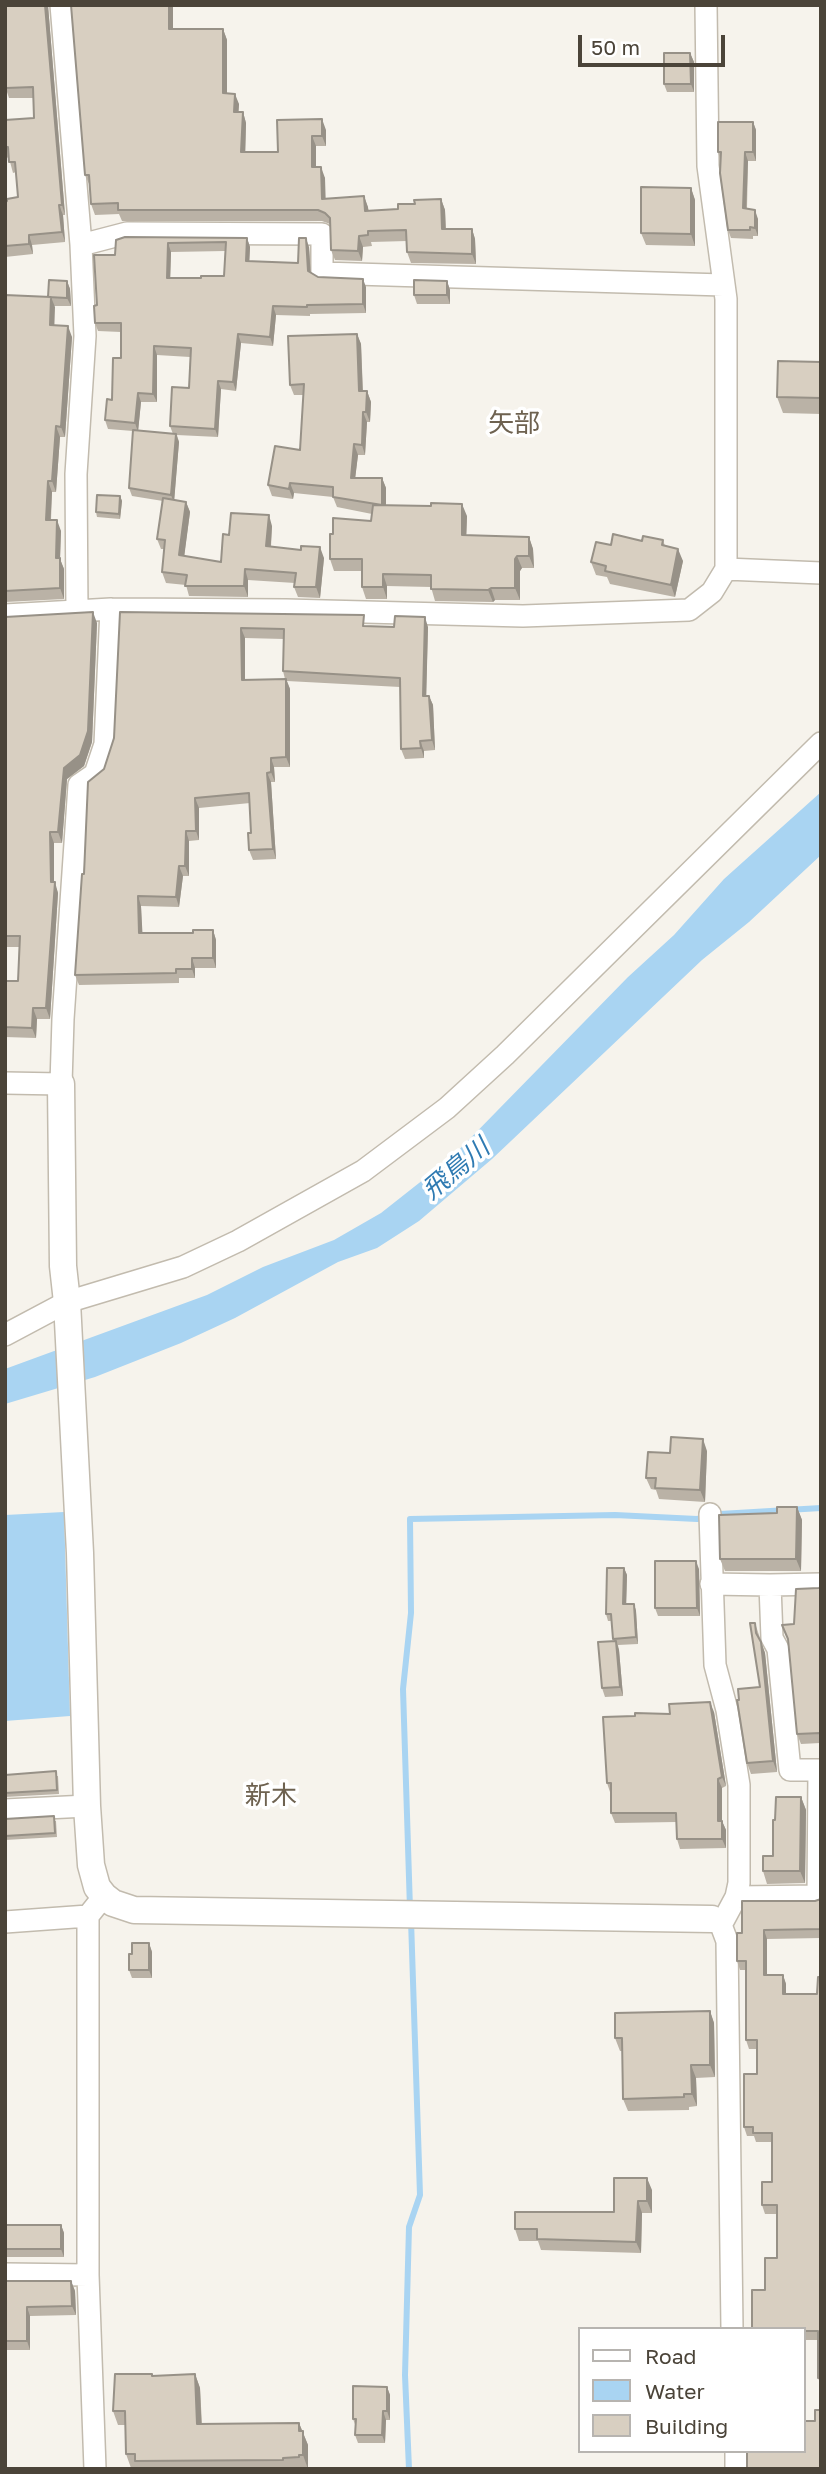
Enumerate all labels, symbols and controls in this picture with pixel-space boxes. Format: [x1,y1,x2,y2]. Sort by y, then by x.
scale bar [581,21,728,65]
text: 50 m [591,34,640,60]
district label: 矢部 [488,408,540,440]
water label: 飛鳥川 [416,1132,496,1206]
district label: 新木 [245,1780,297,1812]
legend [578,2327,805,2453]
text: Road [645,2343,696,2369]
text: Water [645,2378,705,2404]
text: Building [645,2413,728,2439]

